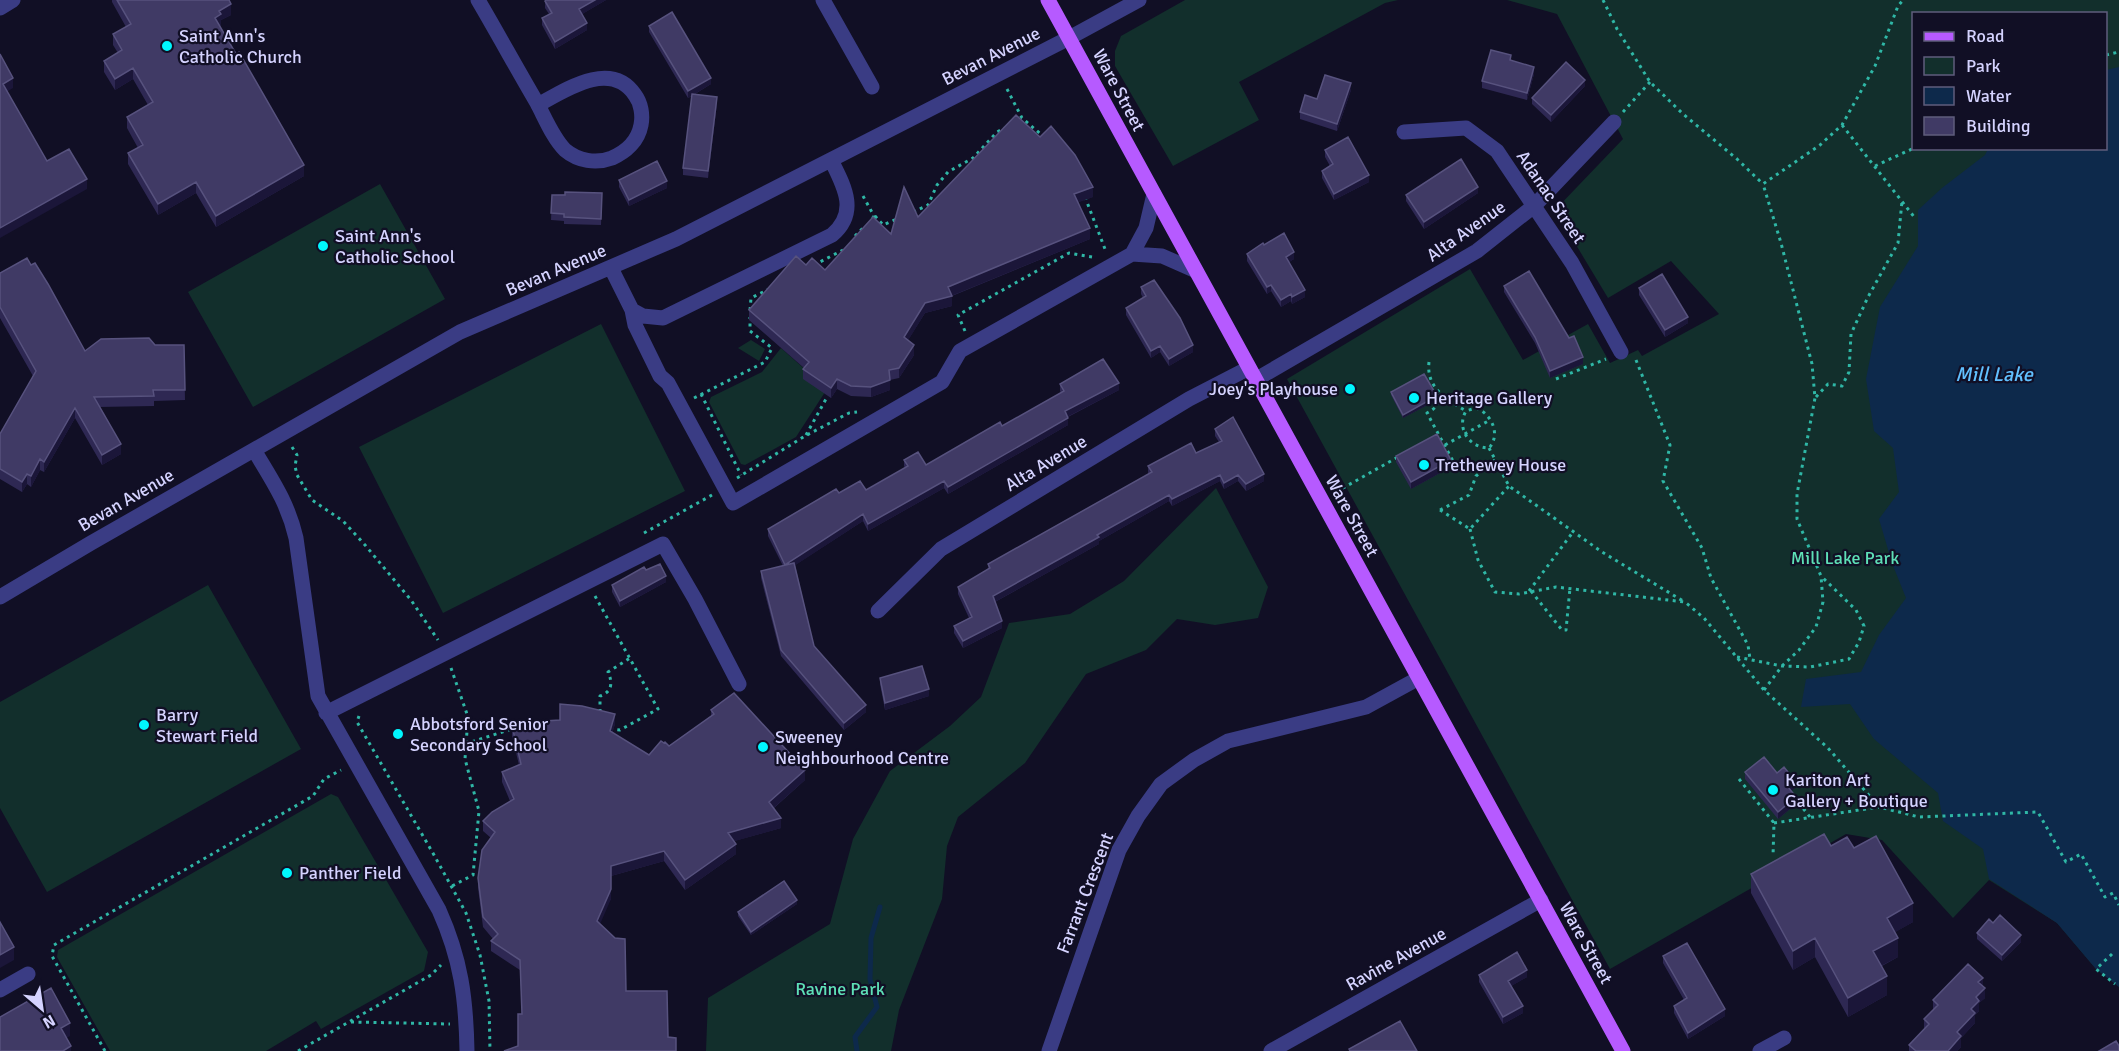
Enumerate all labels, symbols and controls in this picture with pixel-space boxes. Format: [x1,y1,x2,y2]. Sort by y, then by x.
legend [1912,12,2107,150]
street label: Bevan Avenue [938,22,1044,90]
place label: Saint Ann's Catholic Church [179,25,302,68]
text: Road [1966,25,2005,47]
marker: Saint Ann's Catholic Church [160,39,174,53]
street label: Ware Street [1088,45,1150,135]
text: Park [1966,55,2001,77]
text: Water [1966,85,2012,107]
text: Building [1966,115,2030,137]
street label: Adanac Street [1512,146,1590,248]
street label: Alta Avenue [1422,196,1510,266]
place label: Saint Ann's Catholic School [335,225,455,268]
marker: Saint Ann's Catholic School [316,239,330,253]
street label: Bevan Avenue [502,239,610,301]
water label: Mill Lake [1955,362,2034,387]
place label: Joey's Playhouse [1209,378,1338,400]
marker: Joey's Playhouse [1343,382,1357,396]
place label: Heritage Gallery [1426,387,1553,409]
marker: Heritage Gallery [1407,391,1421,405]
street label: Alta Avenue [1001,430,1091,496]
place label: Trethewey House [1436,454,1566,476]
marker: Trethewey House [1417,458,1431,472]
street label: Bevan Avenue [74,464,178,536]
street label: Ware Street [1321,471,1383,561]
park label: Mill Lake Park [1791,547,1899,569]
place label: Barry Stewart Field [156,704,258,747]
place label: Abbotsford Senior Secondary School [410,713,549,756]
marker: Barry Stewart Field [137,718,151,732]
place label: Sweeney Neighbourhood Centre [775,726,949,769]
marker: Abbotsford Senior Secondary School [391,727,405,741]
marker: Sweeney Neighbourhood Centre [756,740,770,754]
place label: Kariton Art Gallery + Boutique [1785,769,1928,812]
marker: Kariton Art Gallery + Boutique [1766,783,1780,797]
street label: Farrant Crescent [1052,829,1118,957]
place label: Panther Field [299,862,401,884]
marker: Panther Field [280,866,294,880]
street label: Ware Street [1555,898,1617,988]
street label: Ravine Avenue [1342,922,1450,996]
park label: Ravine Park [795,978,885,1000]
north arrow [12,979,72,1039]
text: N [39,1010,59,1033]

